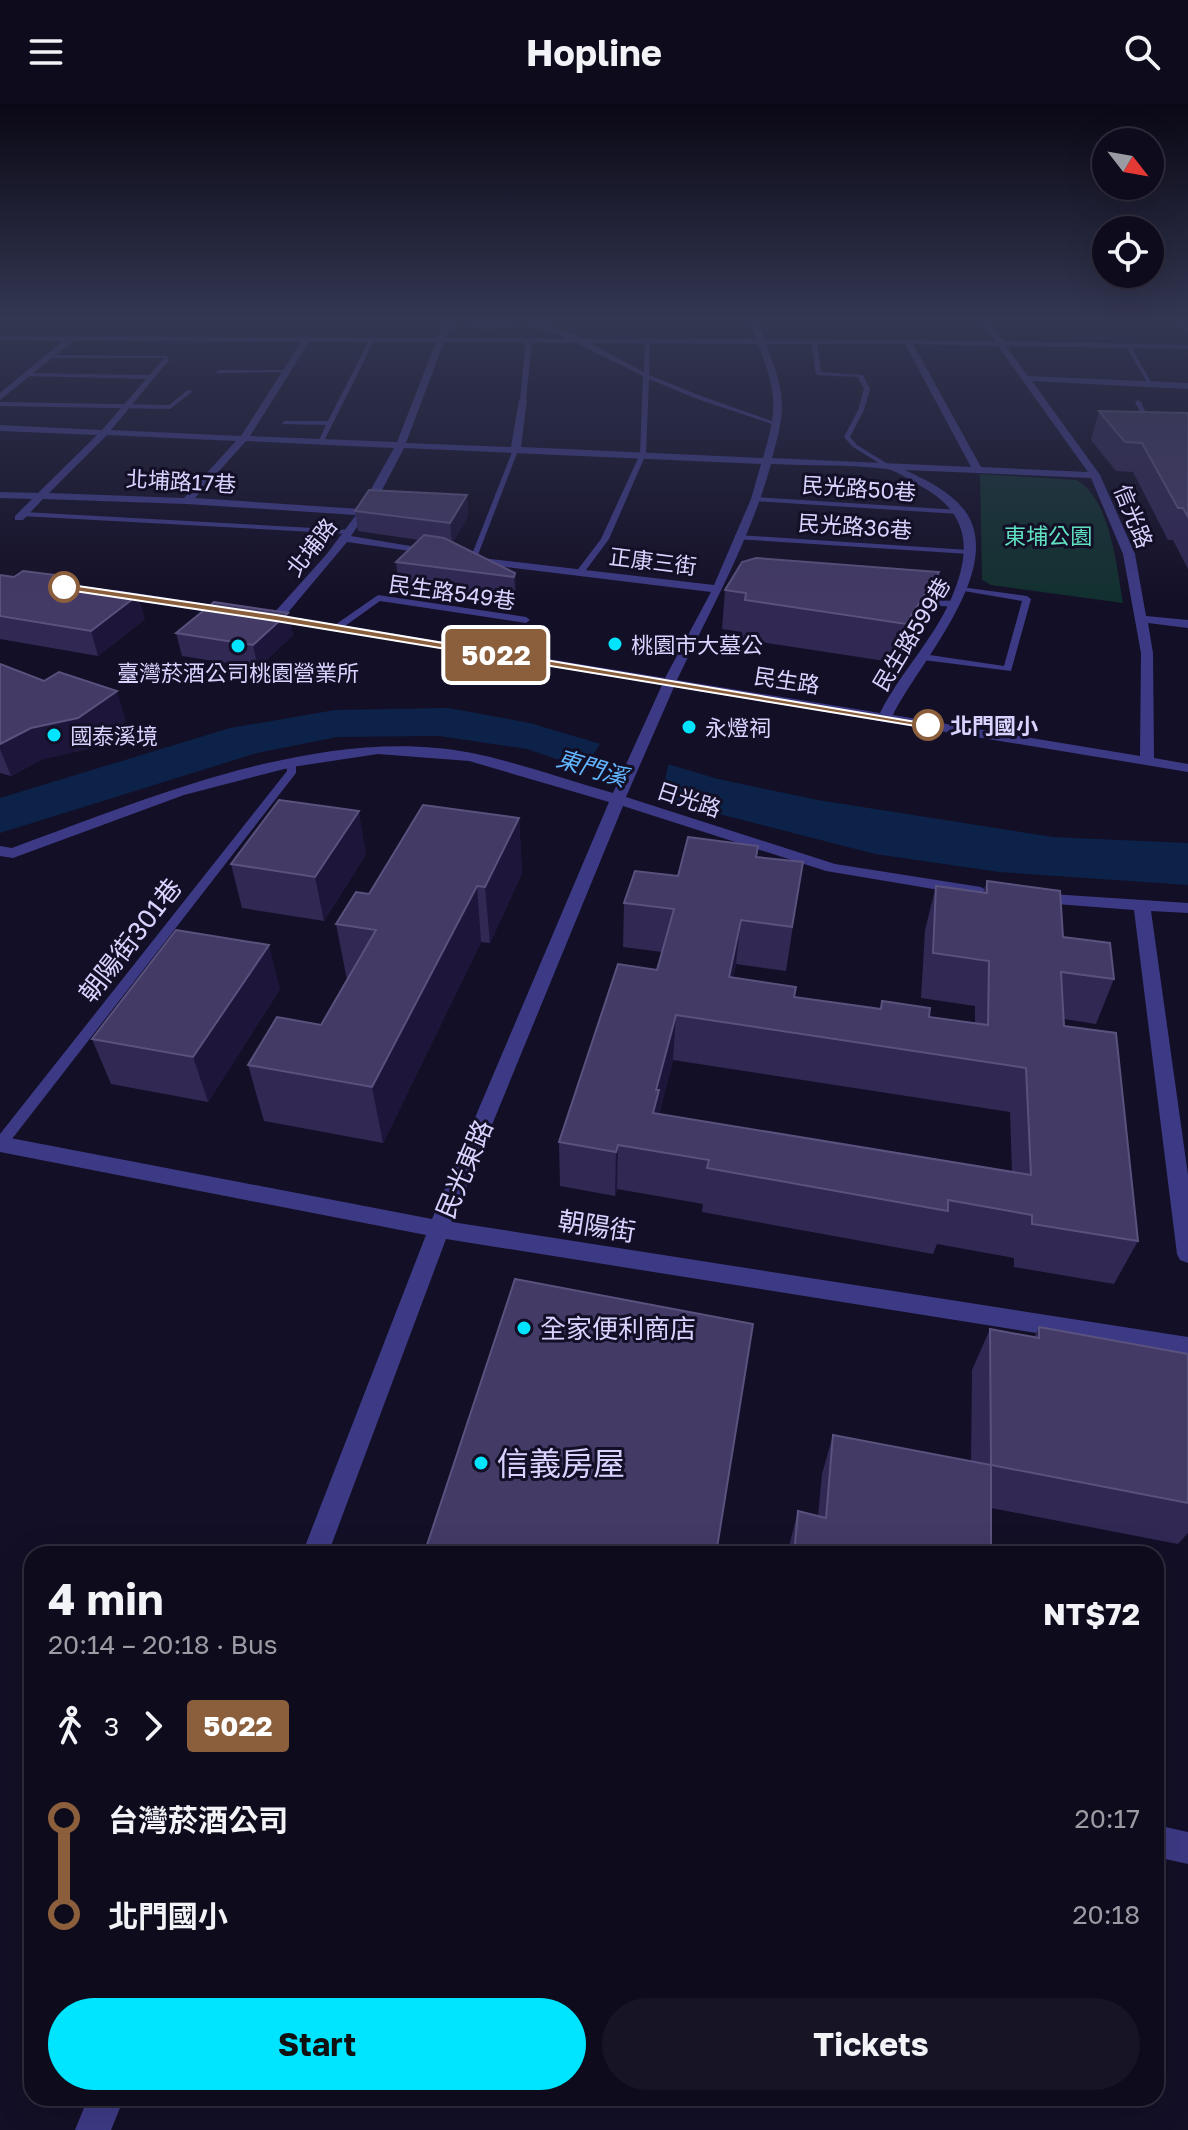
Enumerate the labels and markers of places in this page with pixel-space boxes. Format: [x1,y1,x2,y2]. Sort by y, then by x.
unlabelled marker [49,572,79,602]
place label: 桃園市大墓公 [631,631,763,658]
marker: 桃園市大墓公 [606,635,624,653]
marker: 臺灣菸酒公司桃園營業所 [229,637,247,655]
place label: 臺灣菸酒公司桃園營業所 [117,659,359,686]
marker: 北門國小 [913,710,943,740]
place label: 北門國小 [950,712,1038,739]
place label: 永燈祠 [705,714,771,741]
marker: 永燈祠 [680,718,698,736]
place label: 國泰溪境 [70,722,158,749]
marker: 國泰溪境 [45,726,63,744]
place label: 全家便利商店 [540,1313,696,1344]
marker: 全家便利商店 [515,1319,533,1337]
place label: 信義房屋 [497,1444,625,1482]
marker: 信義房屋 [472,1454,490,1472]

